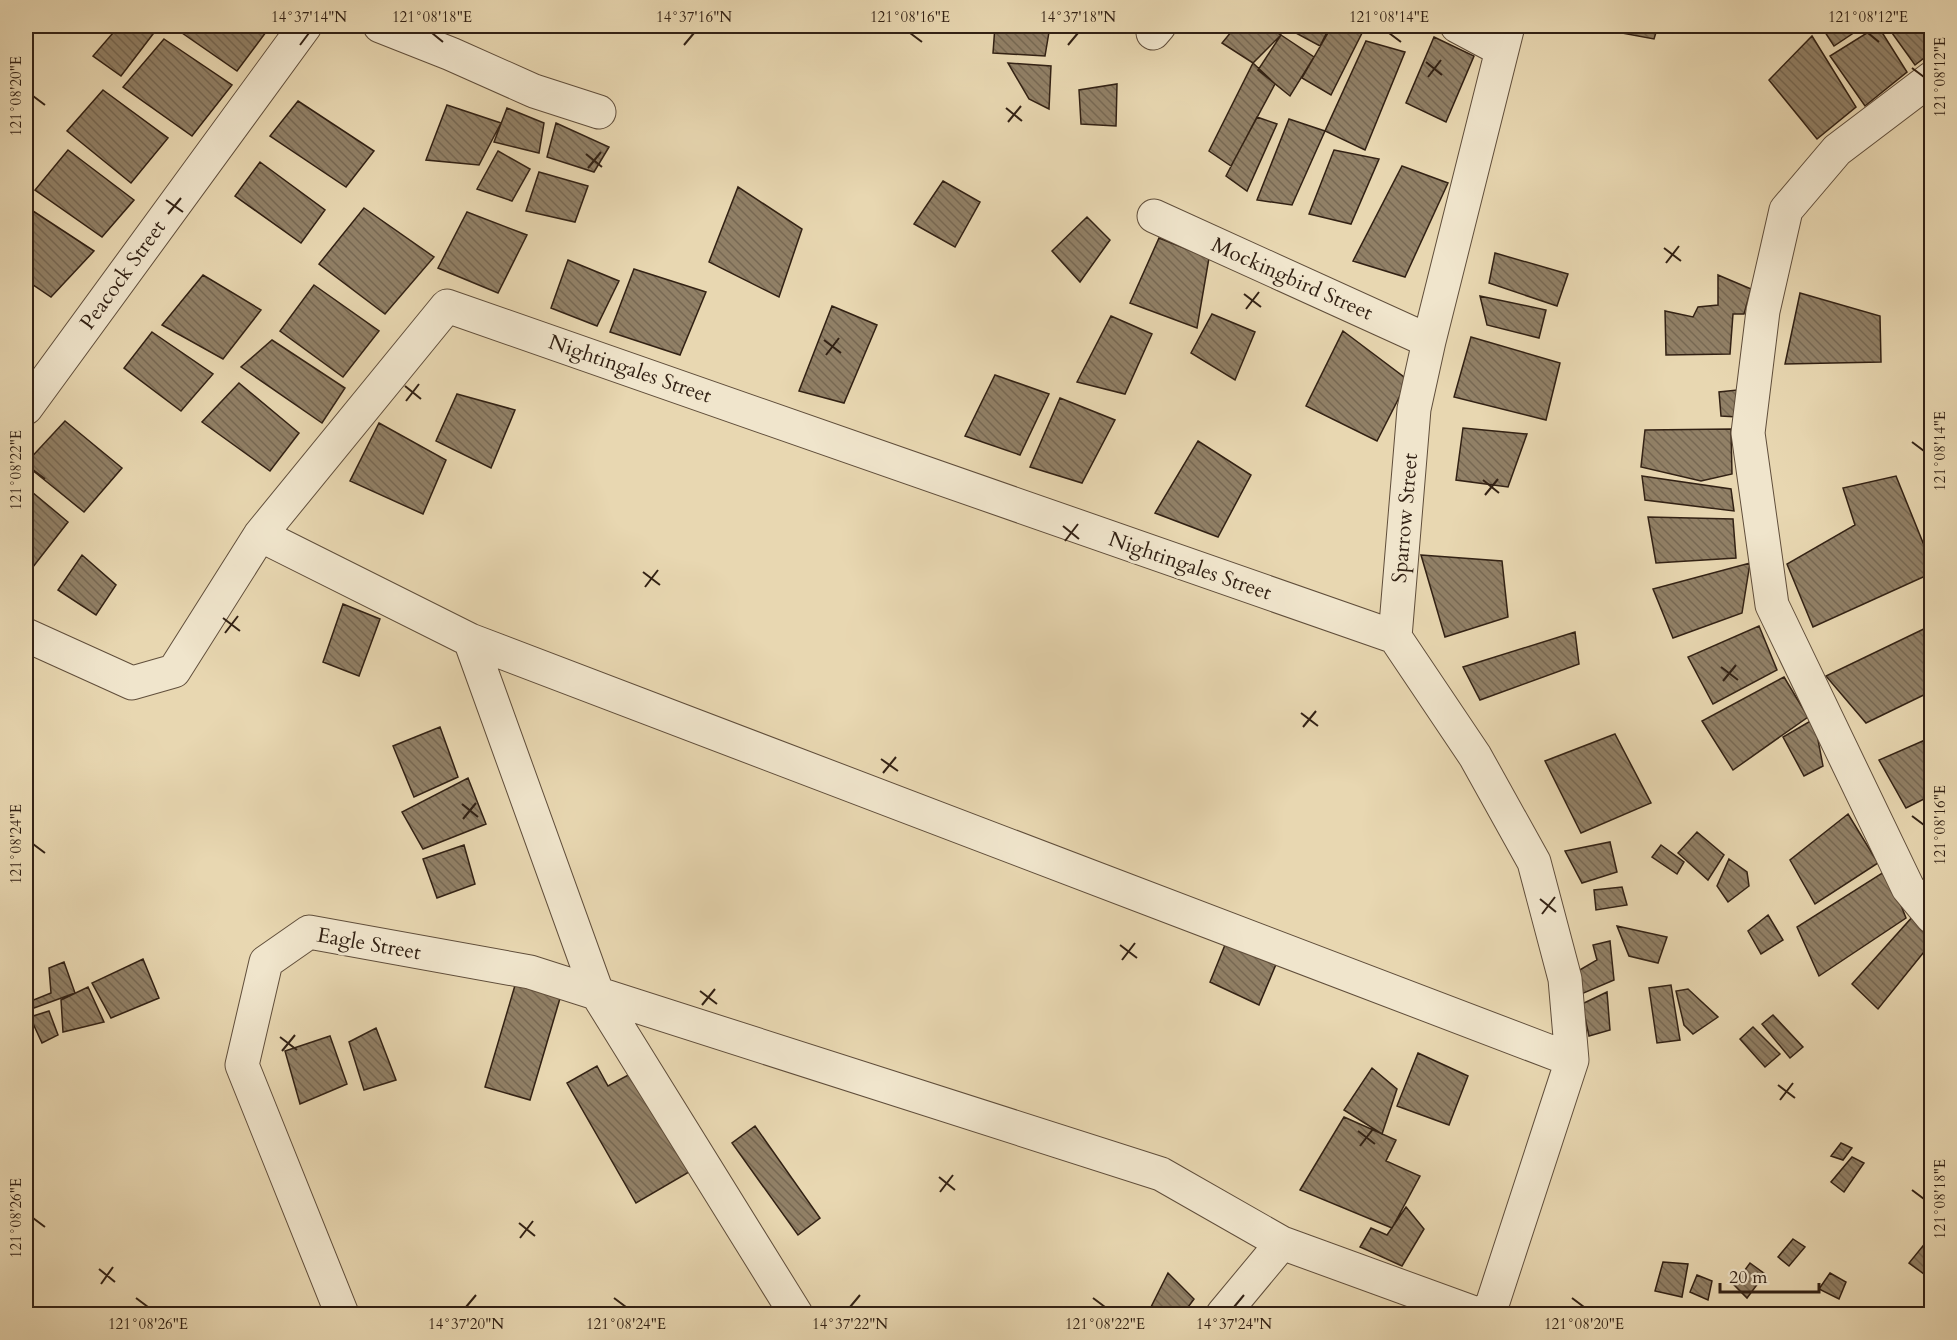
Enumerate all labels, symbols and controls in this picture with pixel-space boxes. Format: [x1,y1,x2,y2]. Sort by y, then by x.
text: 14°37'14"N [271,7,347,27]
text: 121°08'18"E [392,7,472,27]
text: 14°37'16"N [656,7,732,27]
text: 121°08'16"E [870,7,950,27]
text: 14°37'18"N [1040,7,1116,27]
text: 121°08'14"E [1349,7,1429,27]
text: 121°08'12"E [1828,7,1908,27]
text: 121°08'12"E [1930,37,1950,117]
text: 121°08'20"E [6,56,26,136]
street label: Peacock Street [73,214,173,336]
street label: Mockingbird Street [1207,230,1378,328]
street label: Nightingales Street [545,328,716,411]
text: 121°08'14"E [1930,411,1950,491]
text: 121°08'22"E [6,430,26,510]
street label: Sparrow Street [1385,451,1425,584]
street label: Nightingales Street [1105,525,1276,608]
text: 121°08'16"E [1930,785,1950,865]
text: 121°08'24"E [6,804,26,884]
street label: Eagle Street [315,921,423,967]
text: 121°08'18"E [1930,1159,1950,1239]
text: 121°08'26"E [6,1178,26,1258]
scale bar [1720,1256,1819,1294]
text: 20 m [1729,1265,1768,1290]
text: 121°08'26"E [108,1314,188,1334]
text: 14°37'20"N [428,1314,504,1334]
text: 121°08'24"E [586,1314,666,1334]
text: 14°37'22"N [812,1314,888,1334]
text: 121°08'22"E [1065,1314,1145,1334]
text: 14°37'24"N [1196,1314,1272,1334]
text: 121°08'20"E [1544,1314,1624,1334]

